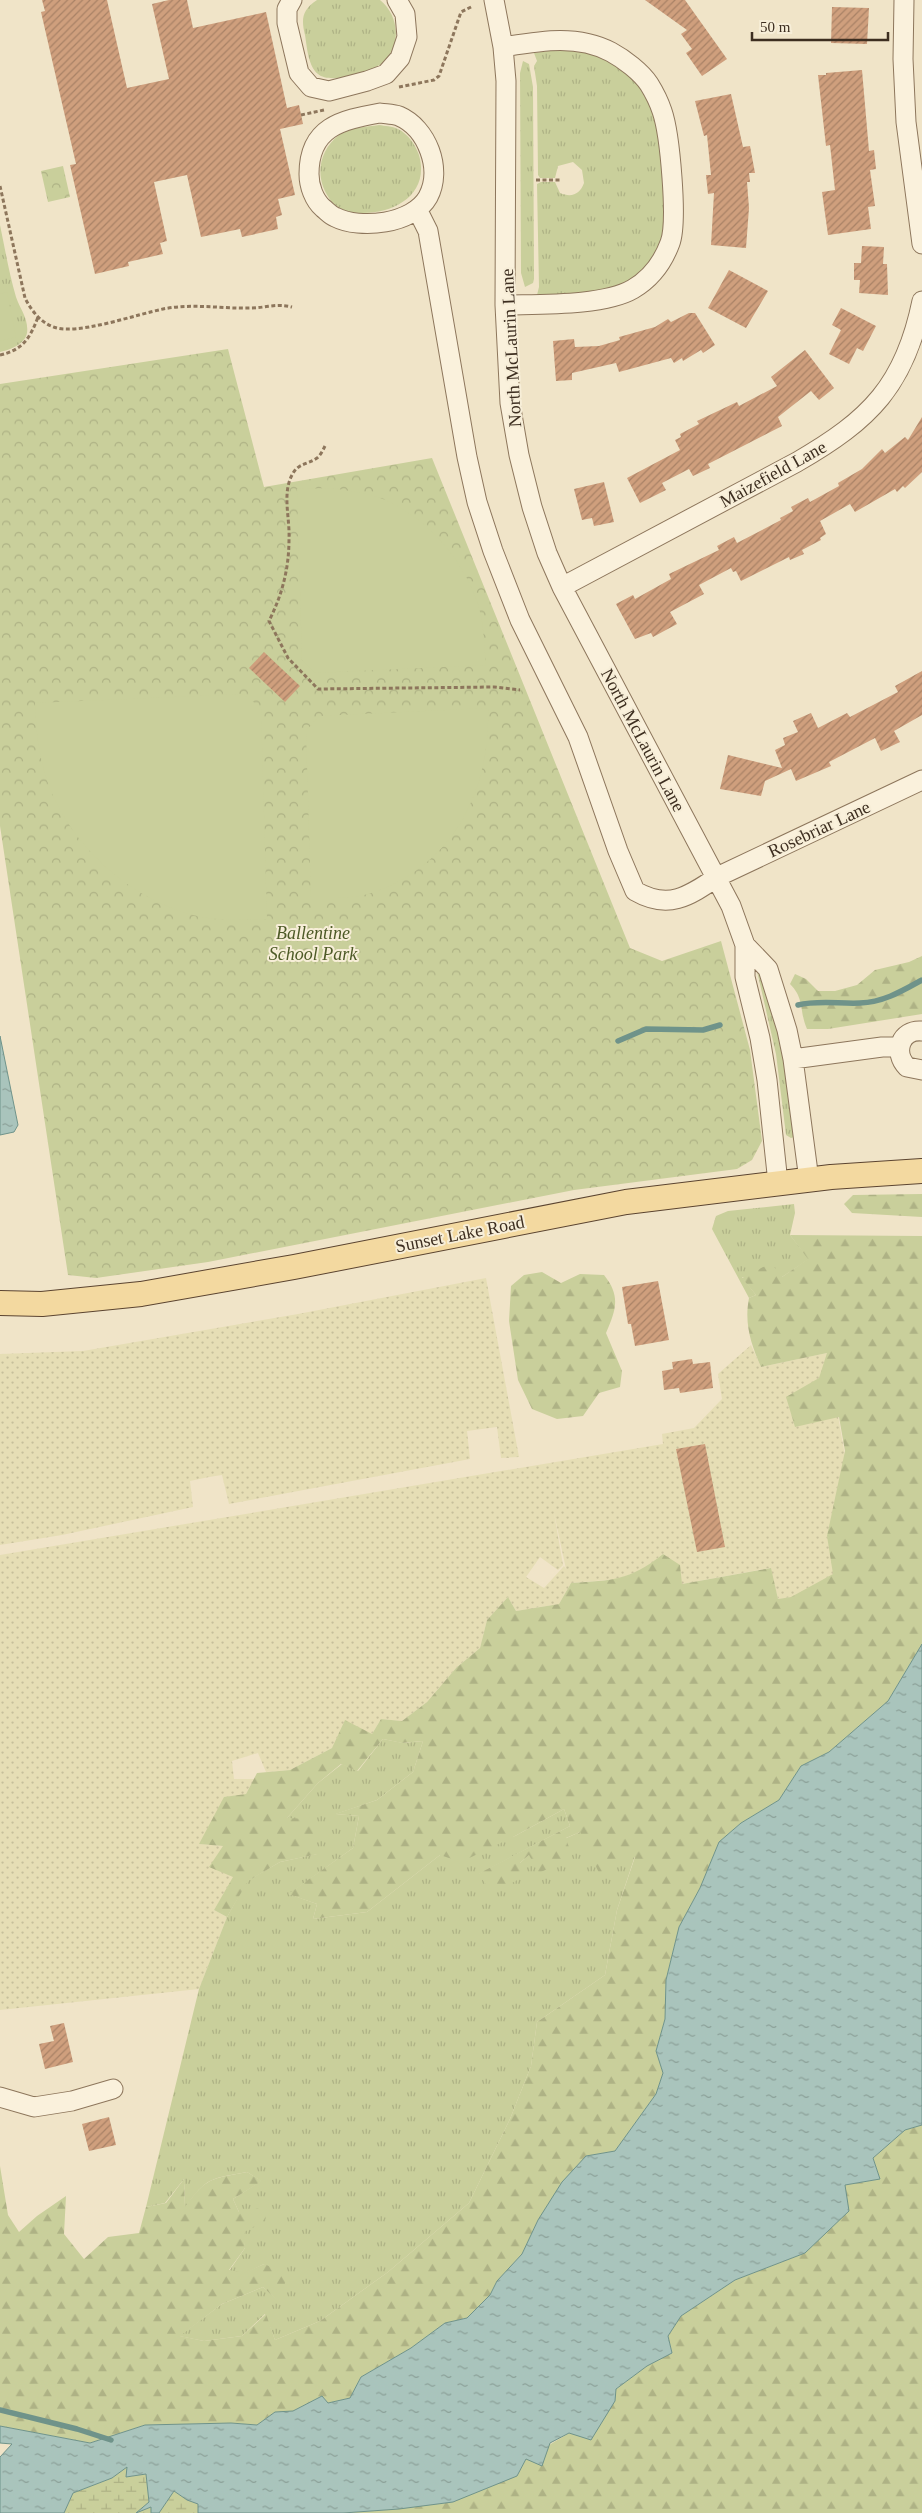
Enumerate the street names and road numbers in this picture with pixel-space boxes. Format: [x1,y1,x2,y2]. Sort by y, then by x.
street label: North McLaurin Lane [497,268,525,428]
street label: Maizefield Lane [716,437,830,511]
street label: North McLaurin Lane [597,665,689,815]
street label: Rosebriar Lane [765,797,873,861]
street label: Sunset Lake Road [394,1212,526,1256]

